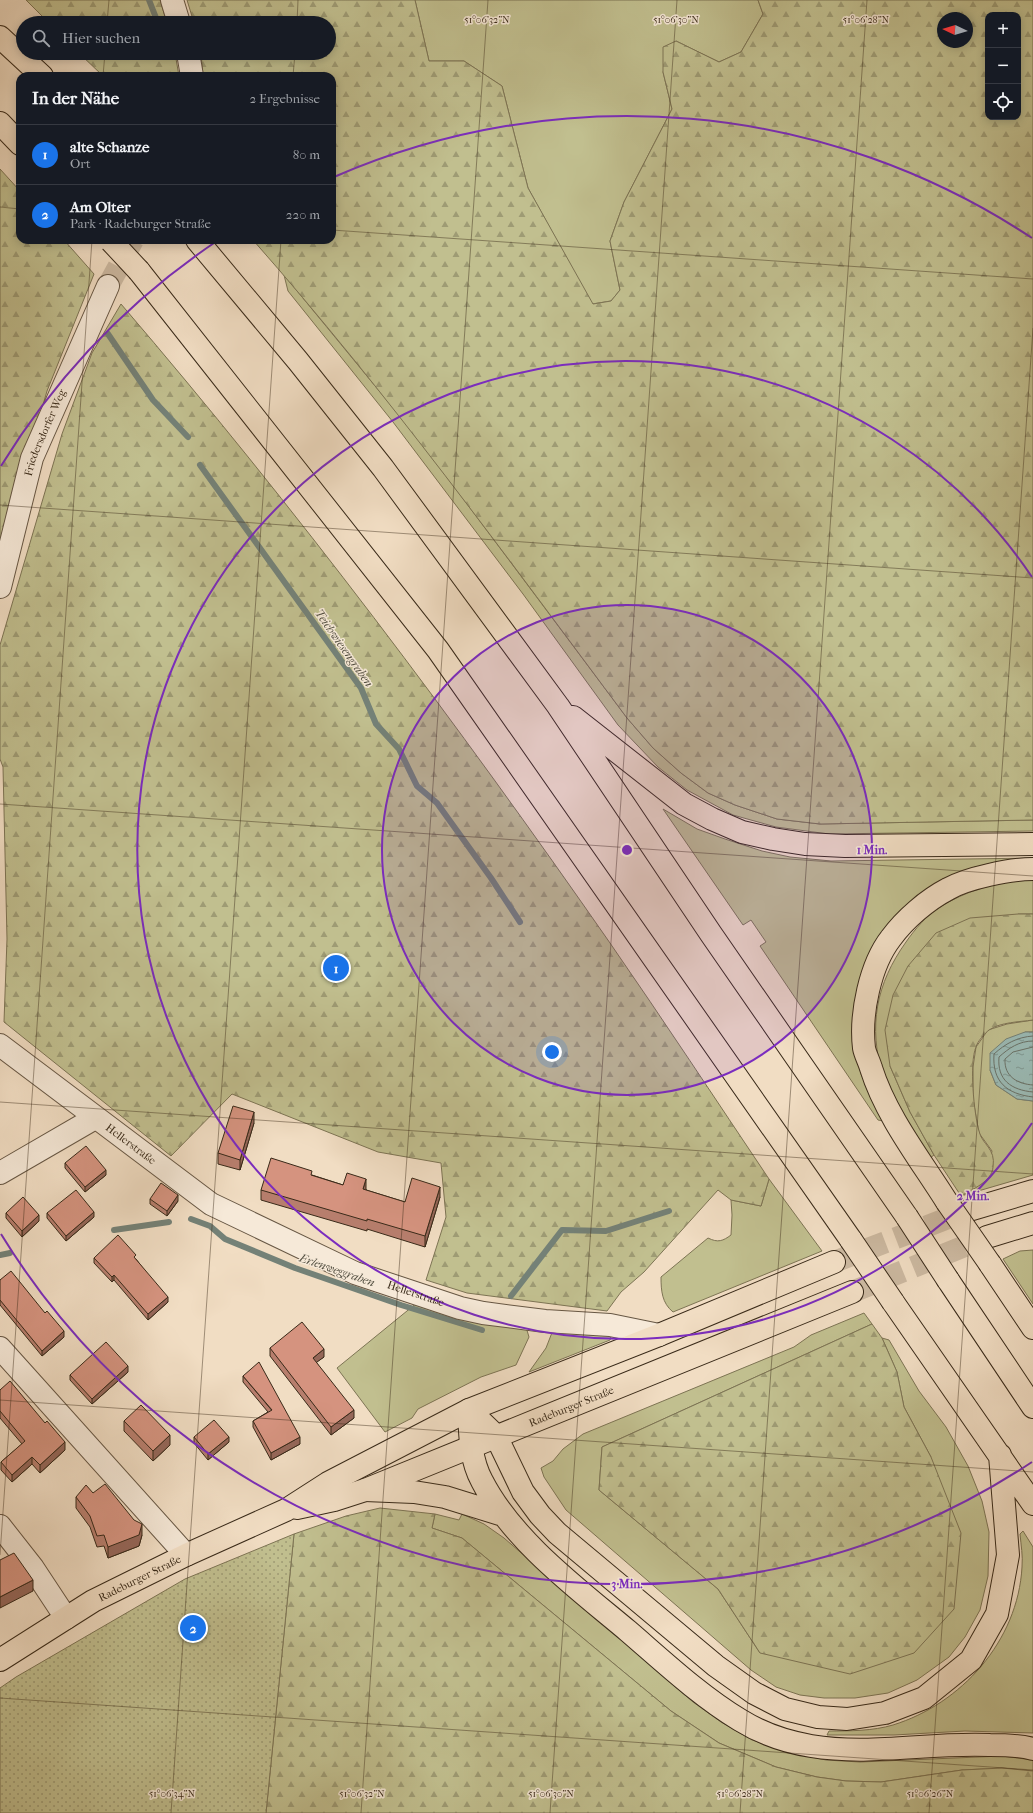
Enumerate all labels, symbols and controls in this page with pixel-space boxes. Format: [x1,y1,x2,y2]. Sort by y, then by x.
north arrow [937,12,973,48]
map controls [985,12,1021,120]
button: + [985,12,1021,48]
text: 51°06'32"N [464,14,510,26]
text: 51°06'30"N [653,14,699,26]
text: 51°06'28"N [843,14,890,26]
search box [16,16,336,60]
icon: search [30,27,52,49]
text: Hier suchen [62,29,140,47]
button: − [985,48,1021,84]
button: locate [985,84,1021,120]
text: In der Nähe [32,88,119,108]
text: 2 Ergebnisse [250,91,320,106]
text: alte Schanze [70,138,149,156]
text: 1 [43,147,47,162]
text: 80 m [293,147,320,162]
text: Ort [70,156,91,171]
text: Am Olter [70,198,131,216]
text: 2 [42,207,48,222]
text: 220 m [286,207,320,222]
text: Park · Radeburger Straße [70,216,211,231]
street label: Friedersdorfer Weg [21,387,68,477]
water label: Teichwiesengraben [312,606,376,690]
centre of rings [620,843,634,857]
text: 1 Min. [857,843,888,857]
pin: 1 [323,953,349,983]
your location [542,1042,562,1062]
street label: Hellerstraße [103,1121,159,1167]
text: 2 Min. [957,1189,990,1203]
water label: Erlenweggraben [296,1250,377,1290]
street label: Hellerstraße [386,1278,447,1309]
street label: Radeburger Straße [527,1383,616,1429]
street label: Radeburger Straße [96,1552,183,1604]
text: 3 Min. [611,1577,643,1592]
pin: 2 [180,1613,206,1643]
text: 51°06'34"N [149,1788,195,1800]
text: 51°06'32"N [339,1788,385,1800]
text: 51°06'30"N [528,1788,574,1800]
text: 51°06'28"N [717,1788,764,1800]
text: 51°06'26"N [907,1788,954,1800]

